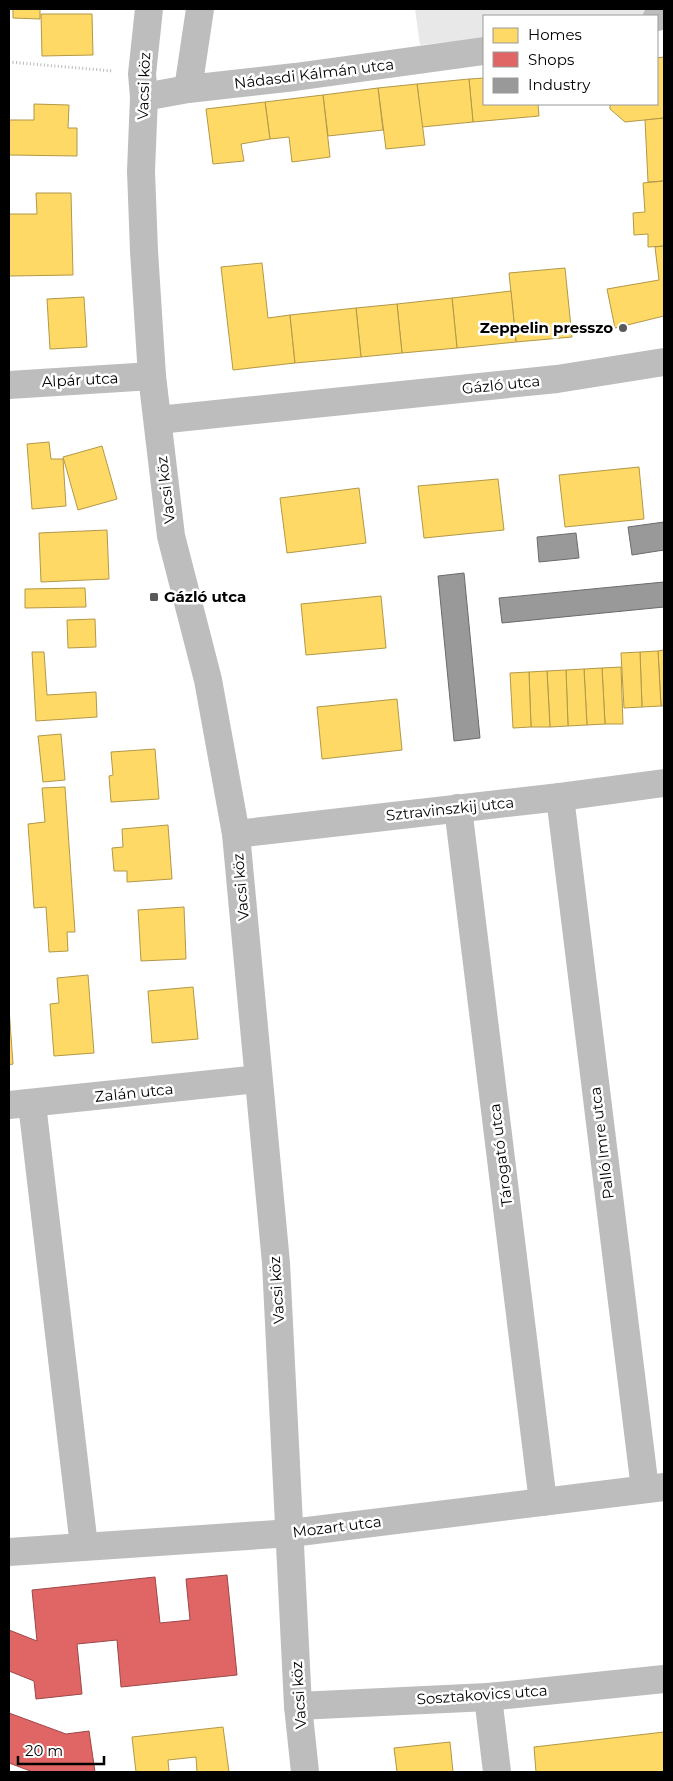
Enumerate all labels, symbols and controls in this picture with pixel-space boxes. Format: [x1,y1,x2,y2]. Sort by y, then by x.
legend [483,15,658,105]
text: Homes [528,25,582,44]
text: Shops [528,50,574,69]
street label: Vacsi köz [133,51,154,120]
street label: Nádasdi Kálmán utca [233,54,395,93]
text: Industry [528,75,591,94]
place label: Zeppelin presszo [480,318,613,337]
marker: Zeppelin presszo [617,322,629,334]
street label: Alpár utca [41,368,119,391]
street label: Gázló utca [461,371,541,398]
street label: Vacsi köz [152,455,179,525]
place label: Gázló utca [164,587,246,606]
marker: Gázló utca [148,591,160,603]
street label: Sztravinszkij utca [385,792,515,825]
street label: Vacsi köz [228,852,253,922]
street label: Zalán utca [94,1079,174,1106]
street label: Palló Imre utca [585,1086,618,1200]
street label: Tárogató utca [485,1102,516,1208]
street label: Vacsi köz [265,1255,288,1325]
street label: Mozart utca [291,1512,383,1541]
street label: Vacsi köz [287,1660,310,1730]
street label: Sosztakovics utca [416,1680,548,1709]
scale bar [18,1734,104,1766]
text: 20 m [25,1741,63,1760]

